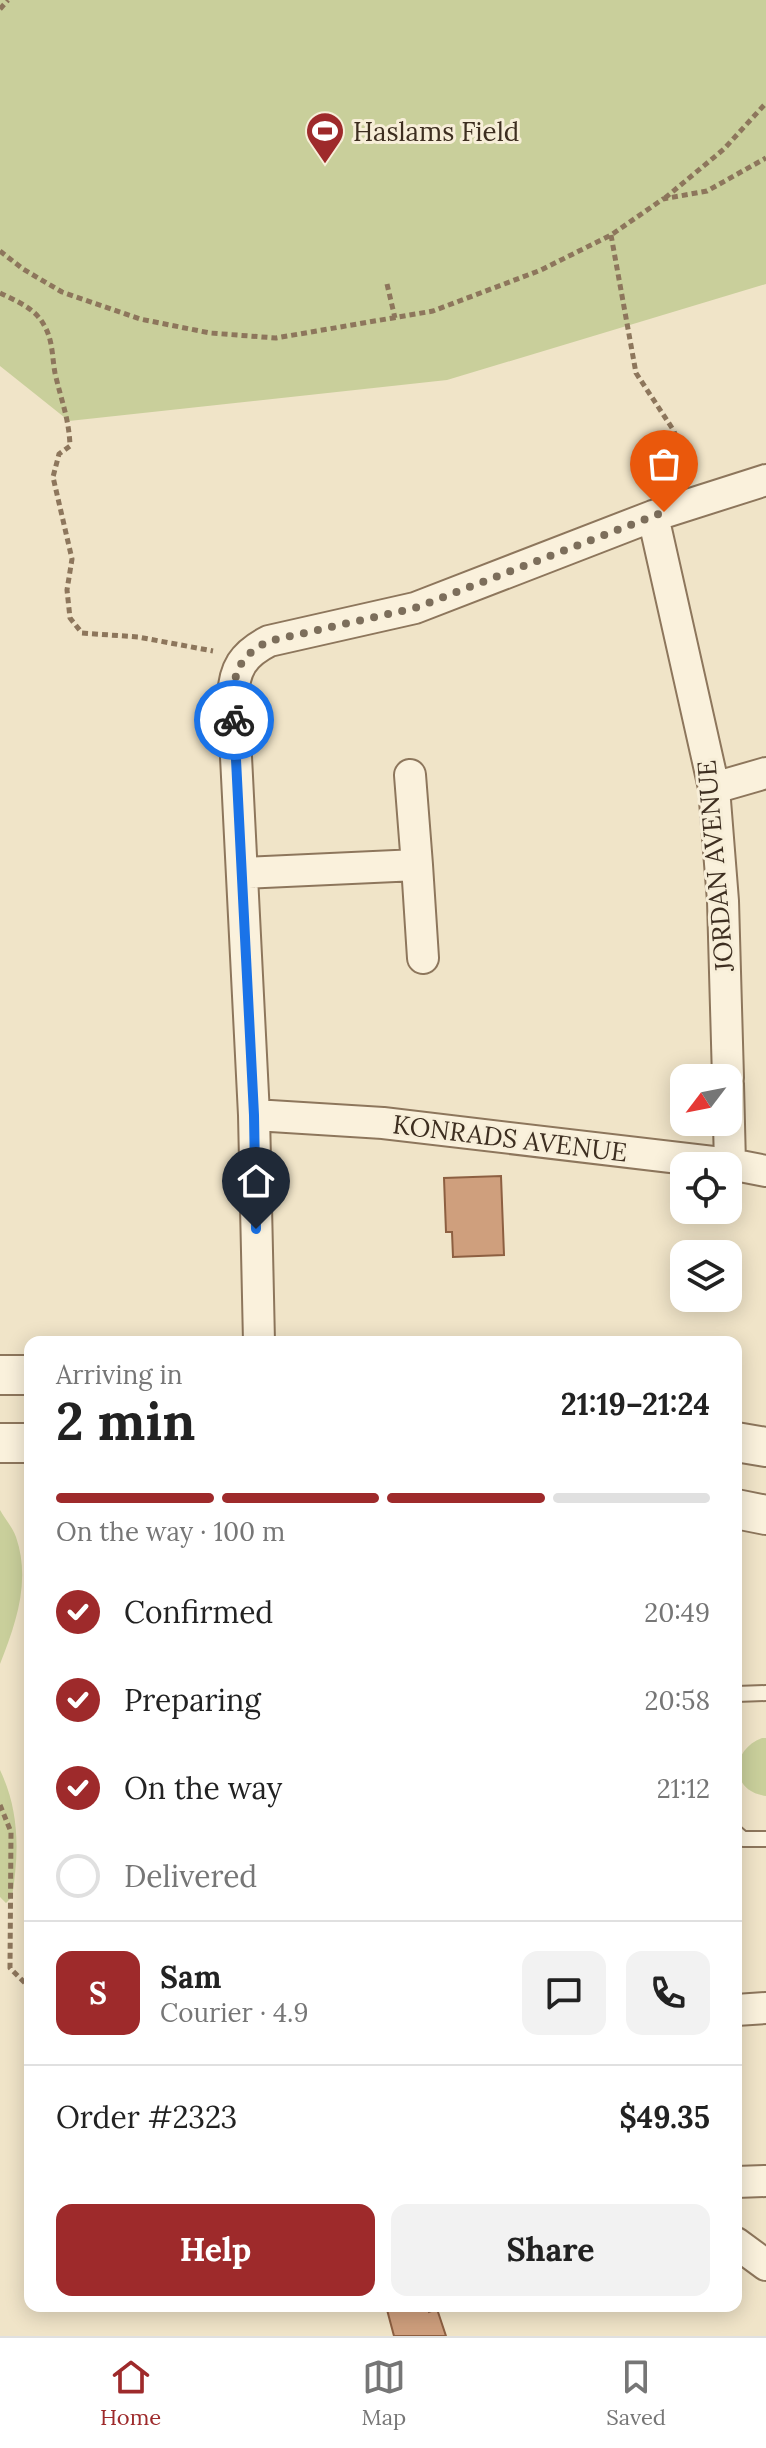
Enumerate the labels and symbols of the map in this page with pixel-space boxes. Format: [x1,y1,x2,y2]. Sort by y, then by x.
sports icon: Haslams Field [304,110,346,165]
place label: Haslams Field [353,115,519,148]
pin [630,430,698,512]
courier [194,680,274,760]
street label: JORDAN AVENUE [689,759,741,974]
north arrow [670,1064,742,1136]
street label: KONRADS AVENUE [391,1107,629,1169]
pin [222,1147,290,1229]

